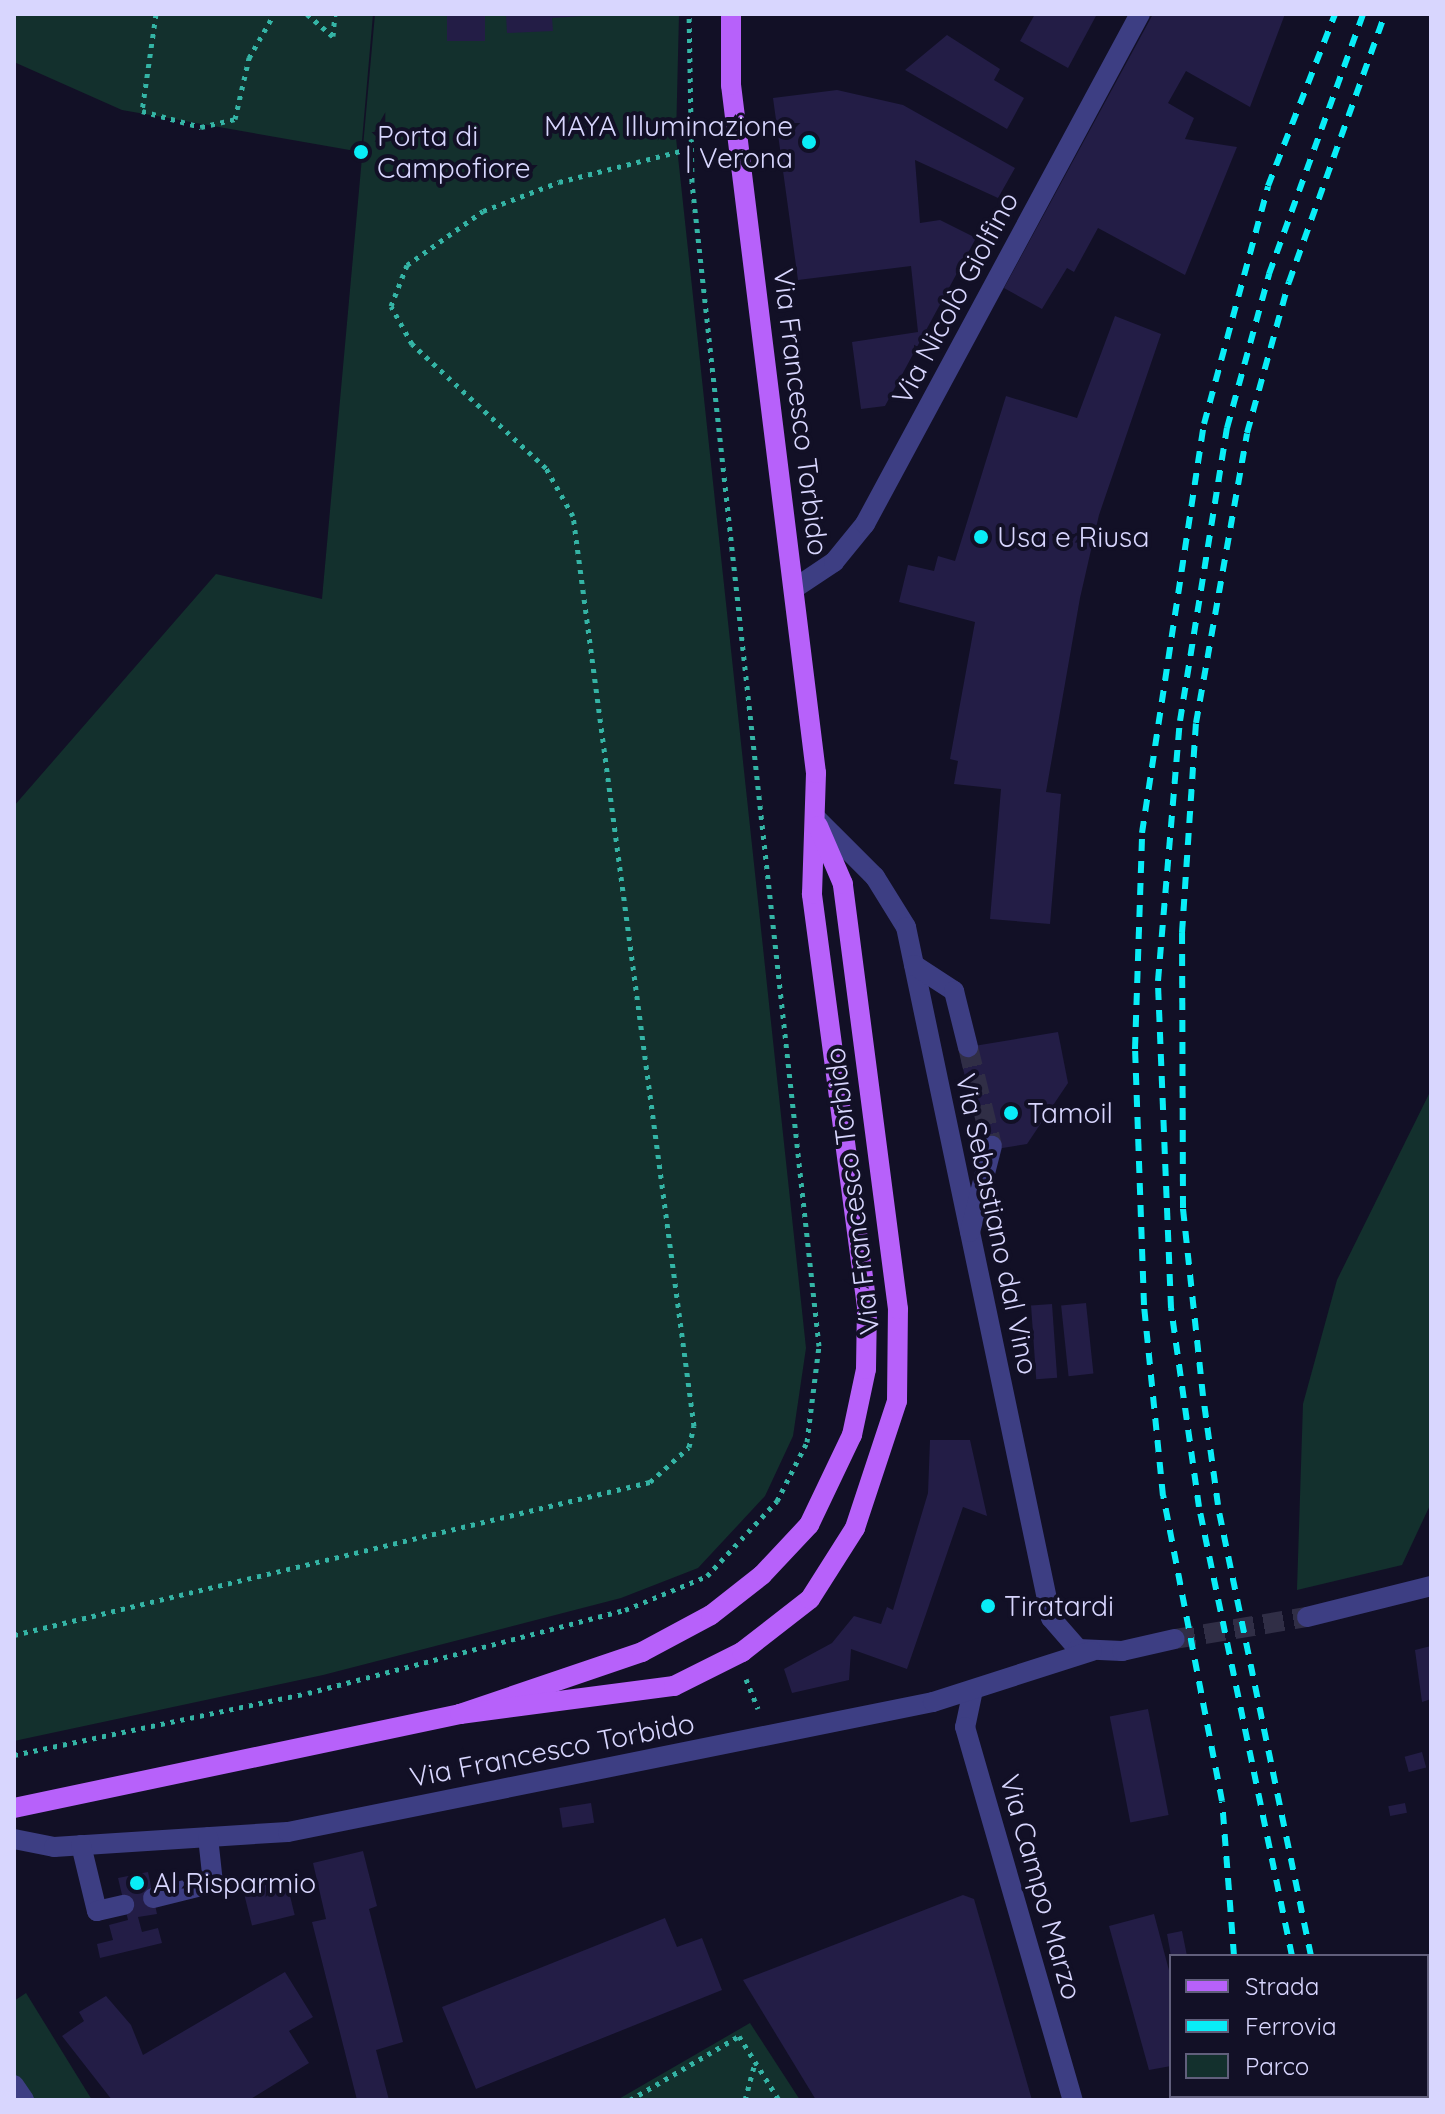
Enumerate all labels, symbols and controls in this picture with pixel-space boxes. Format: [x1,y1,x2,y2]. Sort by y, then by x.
place label: MAYA Illuminazione | Verona [544,109,793,175]
place label: Porta di Campofiore [377,119,531,185]
marker: MAYA Illuminazione | Verona [800,133,818,151]
marker: Porta di Campofiore [352,143,370,161]
street label: Via Nicolò Giolfino [885,186,1025,410]
street label: Via Francesco Torbido [767,267,835,557]
place label: Usa e Riusa [997,520,1149,554]
marker: Usa e Riusa [972,528,990,546]
street label: Via Francesco Torbido [818,1046,886,1336]
street label: Via Sebastiano dal Vino [949,1070,1045,1378]
place label: Tamoil [1027,1096,1113,1130]
marker: Tamoil [1002,1104,1020,1122]
place label: Tiratardi [1004,1589,1114,1623]
marker: Tiratardi [979,1597,997,1615]
street label: Via Francesco Torbido [407,1706,697,1794]
street label: Via Campo Marzo [993,1771,1089,2003]
place label: Al Risparmio [153,1866,316,1900]
marker: Al Risparmio [128,1874,146,1892]
legend [1169,1954,1429,2098]
text: Strada [1245,1971,1319,2001]
text: Ferrovia [1245,2011,1337,2041]
text: Parco [1245,2051,1309,2081]

